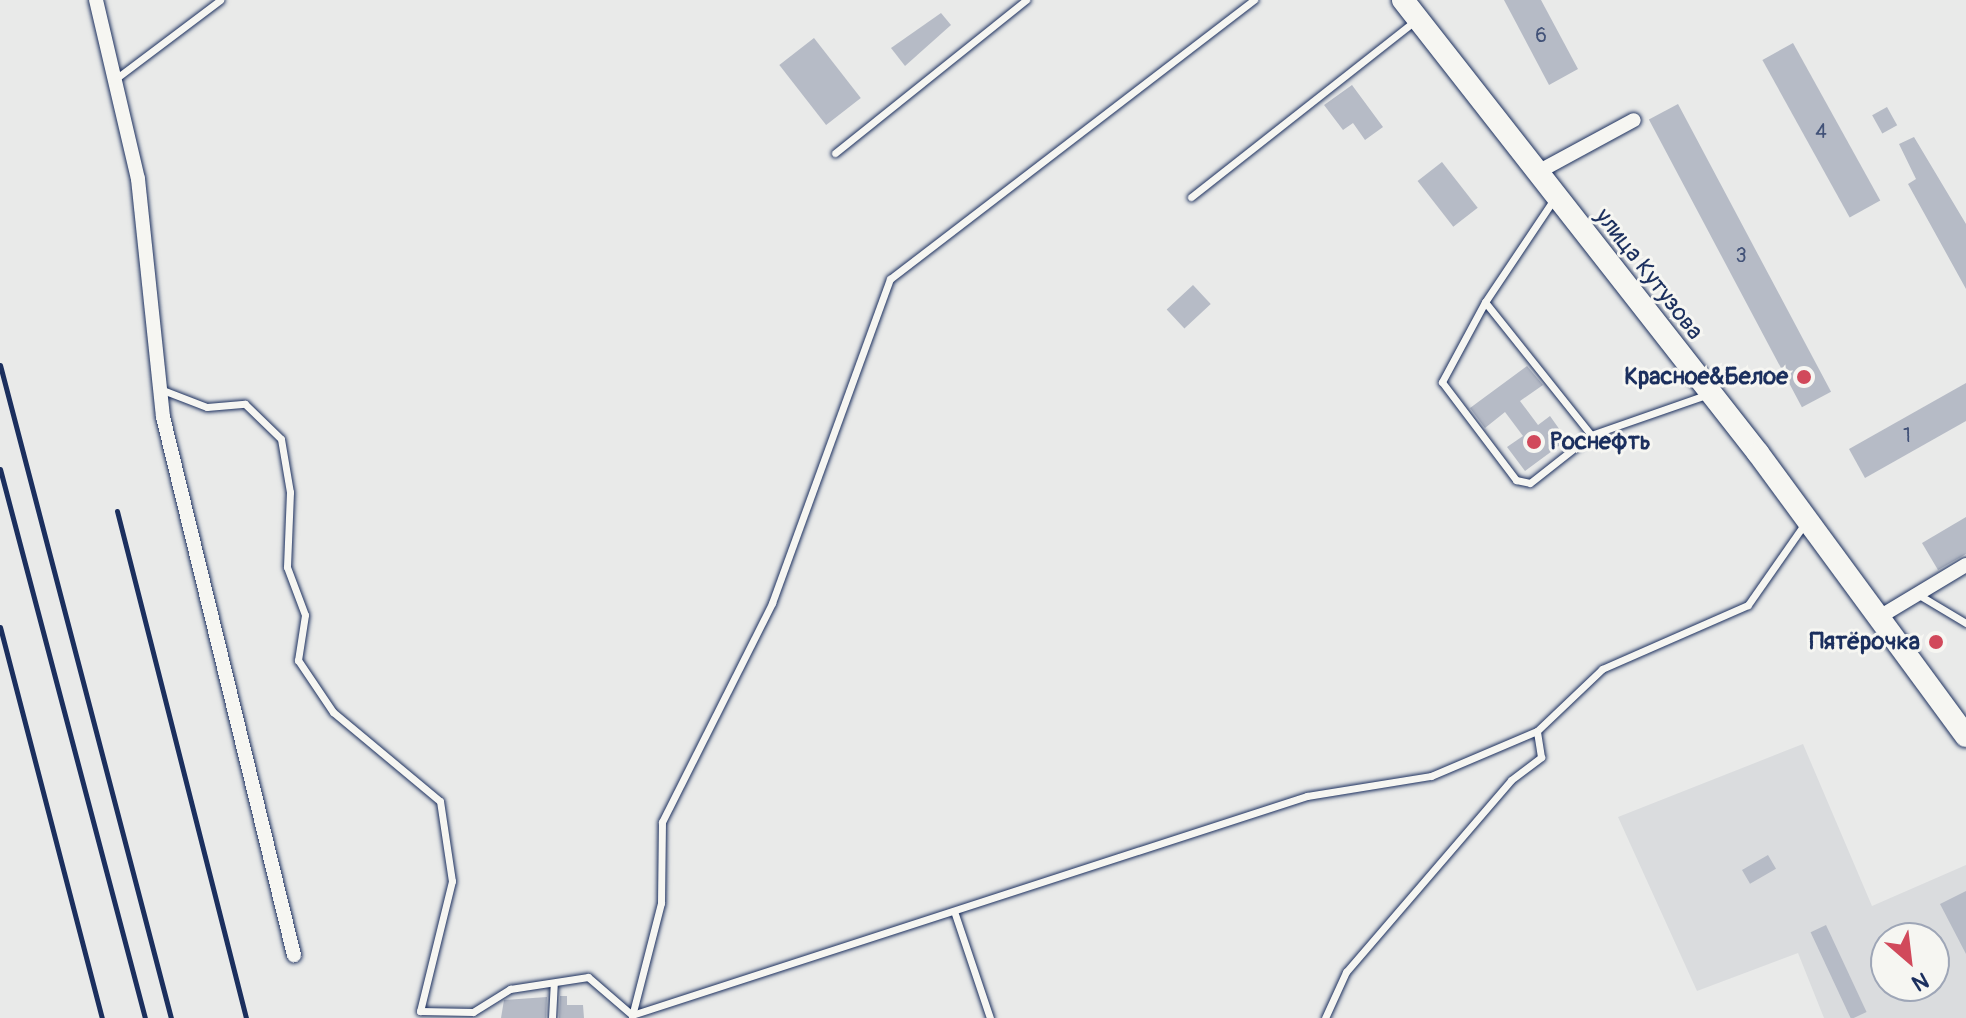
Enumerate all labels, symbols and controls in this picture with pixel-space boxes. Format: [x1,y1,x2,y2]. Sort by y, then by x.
house number: 6 [1535,23,1547,47]
house number: 4 [1815,119,1827,143]
street label: улица Кутузова [1589,203,1709,345]
house number: 3 [1735,243,1747,267]
place label: Красное&Белое [1624,363,1788,391]
marker: Красное&Белое [1795,368,1813,386]
house number: 1 [1903,423,1911,447]
place label: Роснефть [1550,428,1651,456]
marker: Роснефть [1525,433,1543,451]
place label: Пятёрочка [1809,628,1920,656]
marker: Пятёрочка [1927,633,1945,651]
north arrow [1870,922,1950,1002]
text: N [1907,966,1933,997]

